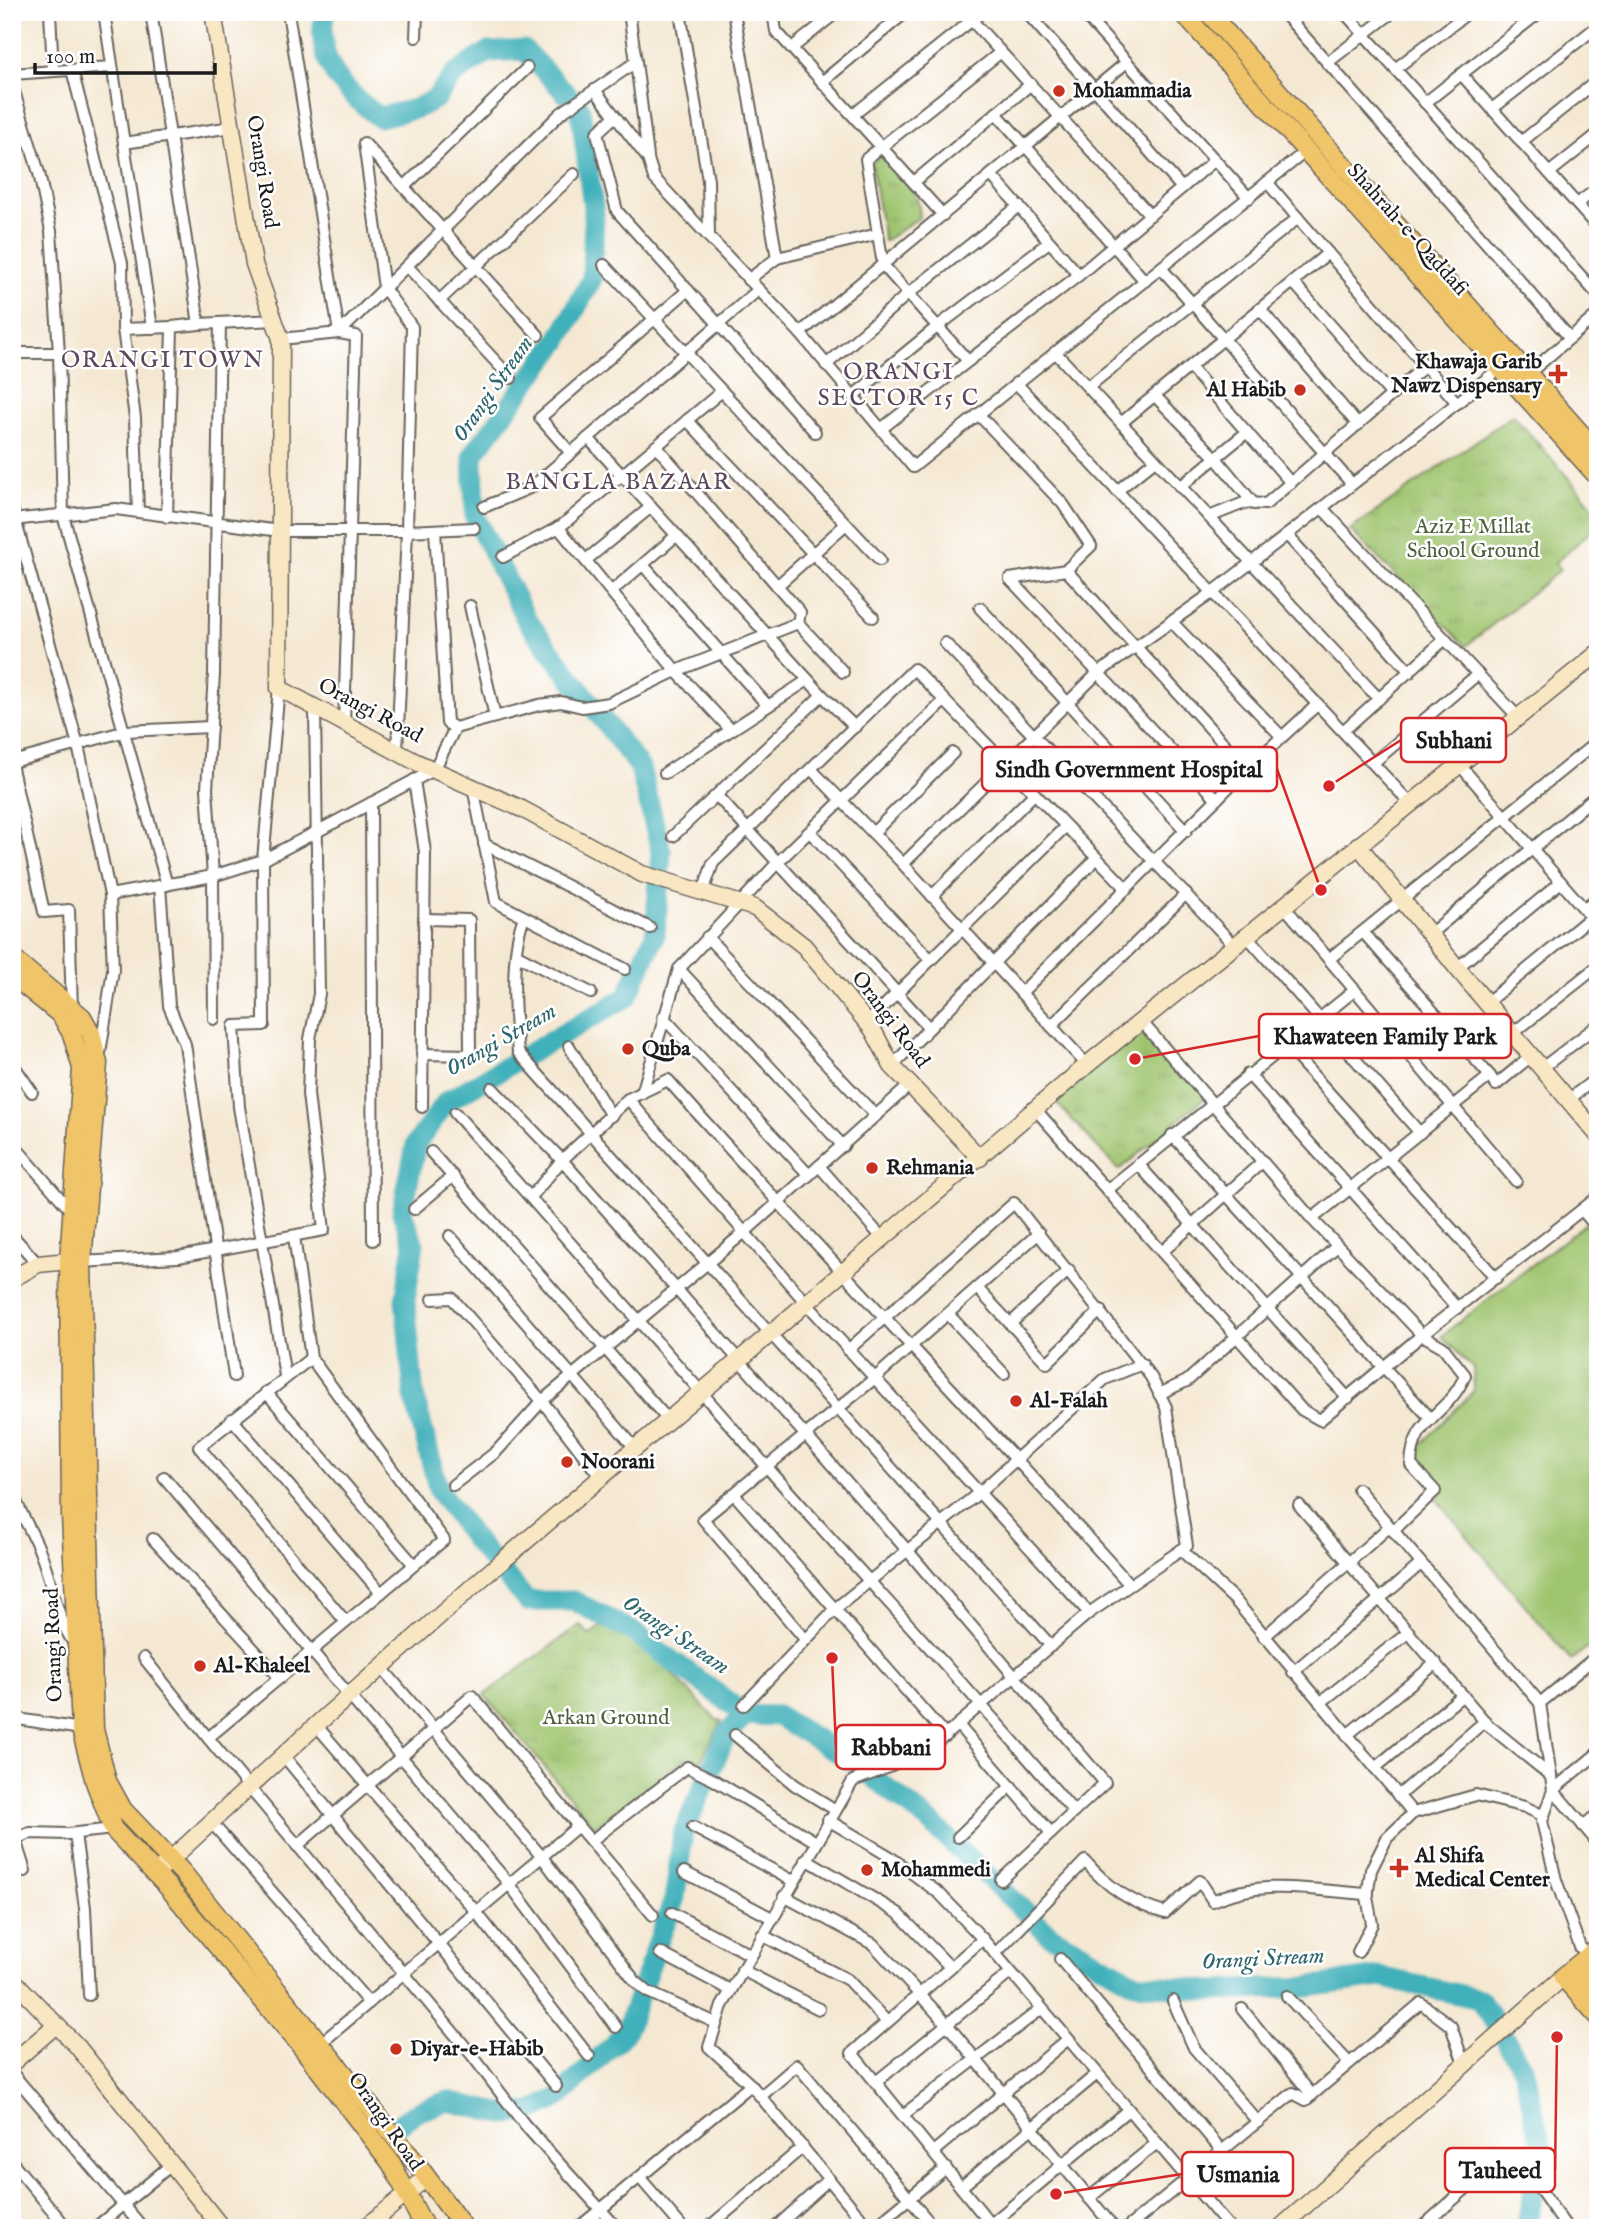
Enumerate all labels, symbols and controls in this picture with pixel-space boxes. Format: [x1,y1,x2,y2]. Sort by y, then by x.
scale bar [35,32,215,76]
text: 100 m [46,44,95,71]
place label: Mohammadia [1073,78,1192,105]
marker: Mohammadia [1051,83,1067,99]
street label: Orangi Road [240,113,284,231]
street label: Shahrah-e-Qaddafi [1340,158,1474,302]
water label: Orangi Stream [446,330,541,448]
district label: ORANGI TOWN [61,346,265,375]
place label: Khawaja Garib Nawz Dispensary [1390,349,1543,400]
district label: ORANGI SECTOR 15 C [818,358,980,413]
marker: Khawaja Garib Nawz Dispensary [1548,364,1568,384]
place label: Al Habib [1205,377,1286,404]
marker: Al Habib [1292,382,1308,398]
district label: BANGLA BAZAAR [506,468,732,497]
park label: Aziz E Millat School Ground [1407,514,1540,565]
street label: Orangi Road [313,672,428,750]
callout: Subhani [1401,718,1506,762]
text: Subhani [1416,727,1492,756]
callout: Sindh Government Hospital [982,747,1277,791]
text: Sindh Government Hospital [995,756,1263,785]
street label: Orangi Road [845,966,936,1074]
water label: Orangi Stream [440,997,562,1084]
callout: Khawateen Family Park [1259,1014,1511,1058]
text: Khawateen Family Park [1273,1023,1498,1052]
place label: Quba [642,1036,691,1063]
marker: Quba [620,1041,636,1057]
place label: Rehmania [886,1155,975,1182]
marker: Rehmania [864,1160,880,1176]
place label: Al-Falah [1029,1388,1109,1415]
marker: Al-Falah [1008,1393,1024,1409]
place label: Noorani [580,1449,655,1476]
marker: Noorani [559,1454,575,1470]
street label: Orangi Road [38,1587,69,1703]
water label: Orangi Stream [616,1589,735,1682]
place label: Al-Khaleel [213,1653,311,1680]
marker: Al-Khaleel [192,1658,208,1674]
park label: Arkan Ground [542,1705,670,1732]
callout: Rabbani [836,1725,945,1769]
text: Rabbani [851,1734,931,1763]
place label: Al Shifa Medical Center [1414,1843,1550,1894]
place label: Mohammedi [881,1857,991,1884]
marker: Al Shifa Medical Center [1389,1858,1409,1878]
marker: Mohammedi [859,1862,875,1878]
water label: Orangi Stream [1201,1941,1325,1978]
place label: Diyar-e-Habib [410,2036,544,2063]
marker: Diyar-e-Habib [388,2041,404,2057]
street label: Orangi Road [341,2067,429,2177]
callout: Tauheed [1445,2148,1555,2192]
callout: Usmania [1182,2152,1293,2196]
text: Tauheed [1458,2157,1542,2186]
text: Usmania [1195,2161,1281,2190]

